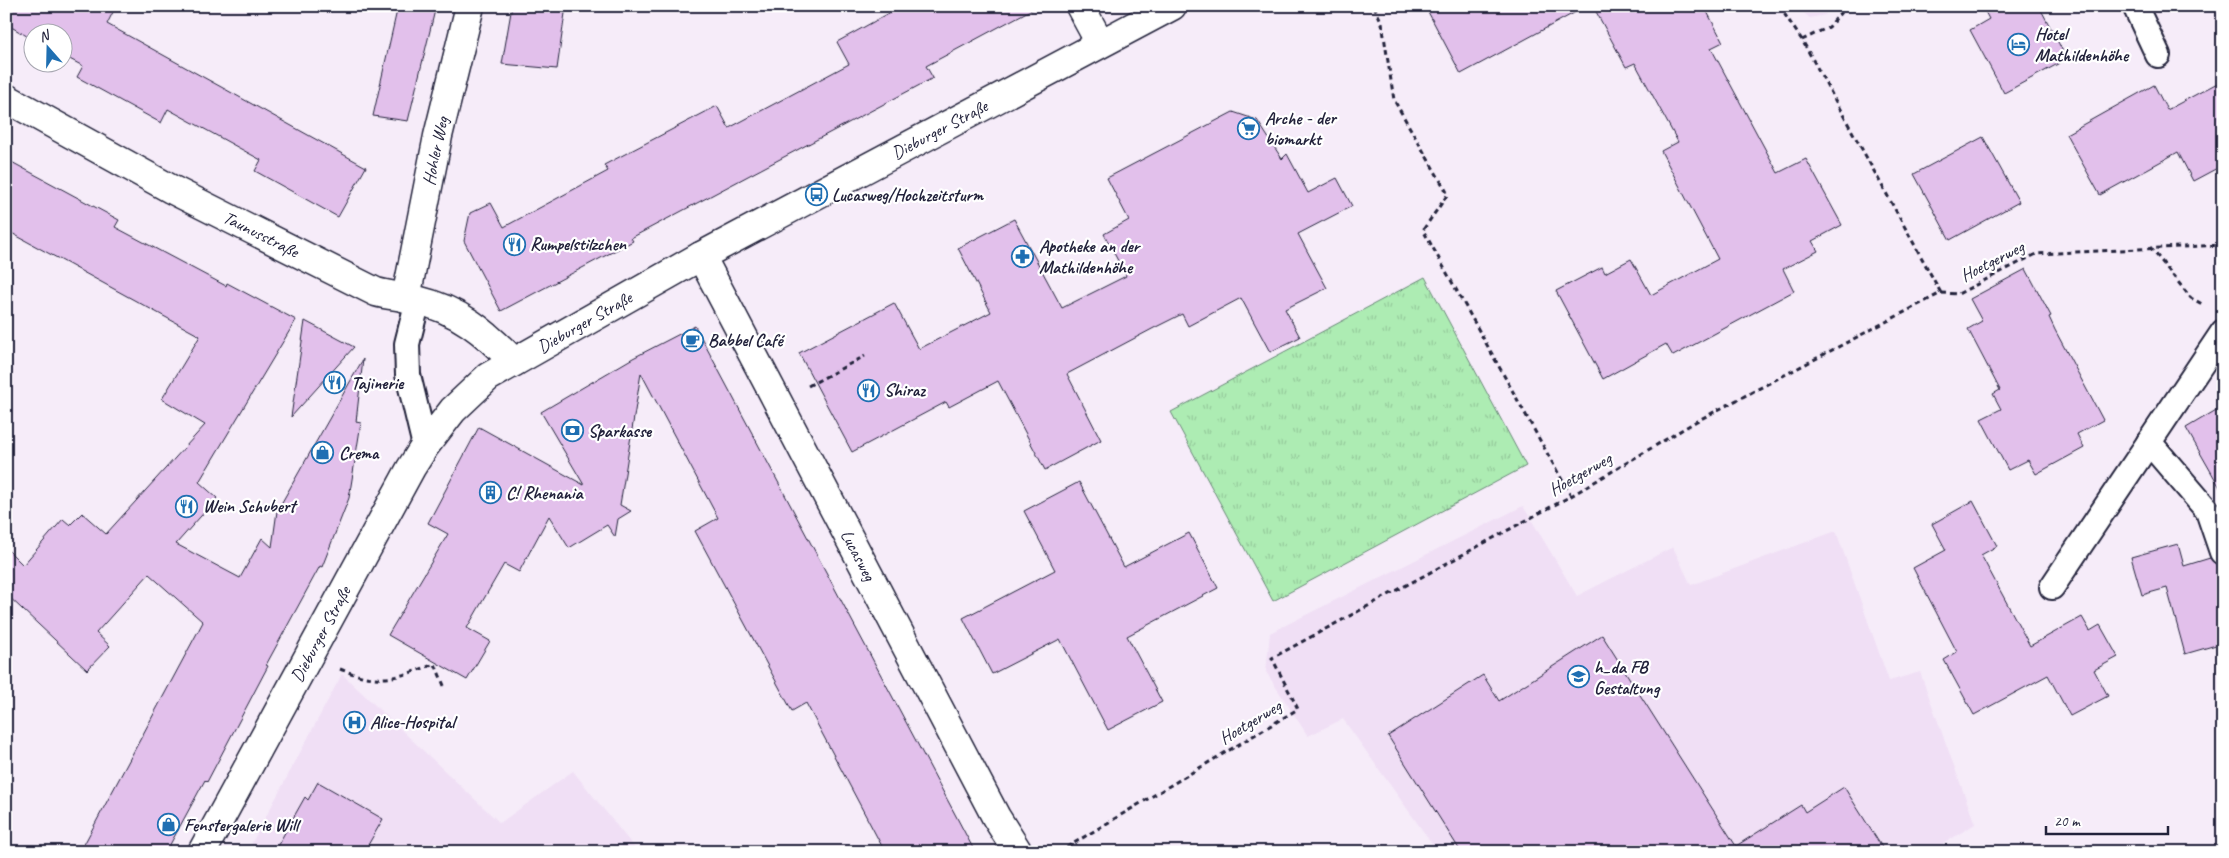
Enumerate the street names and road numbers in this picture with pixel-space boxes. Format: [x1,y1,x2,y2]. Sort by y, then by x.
street label: Dieburger Straße [888,94,992,164]
street label: Hohler Weg [418,113,454,187]
street label: Taunusstraße [219,206,303,263]
street label: Hoetgerweg [1956,235,2029,286]
street label: Dieburger Straße [533,286,637,358]
street label: Hoetgerweg [1545,447,1617,501]
street label: Lucasweg [836,526,882,586]
street label: Dieburger Straße [286,582,356,686]
street label: Hoetgerweg [1215,694,1286,749]

